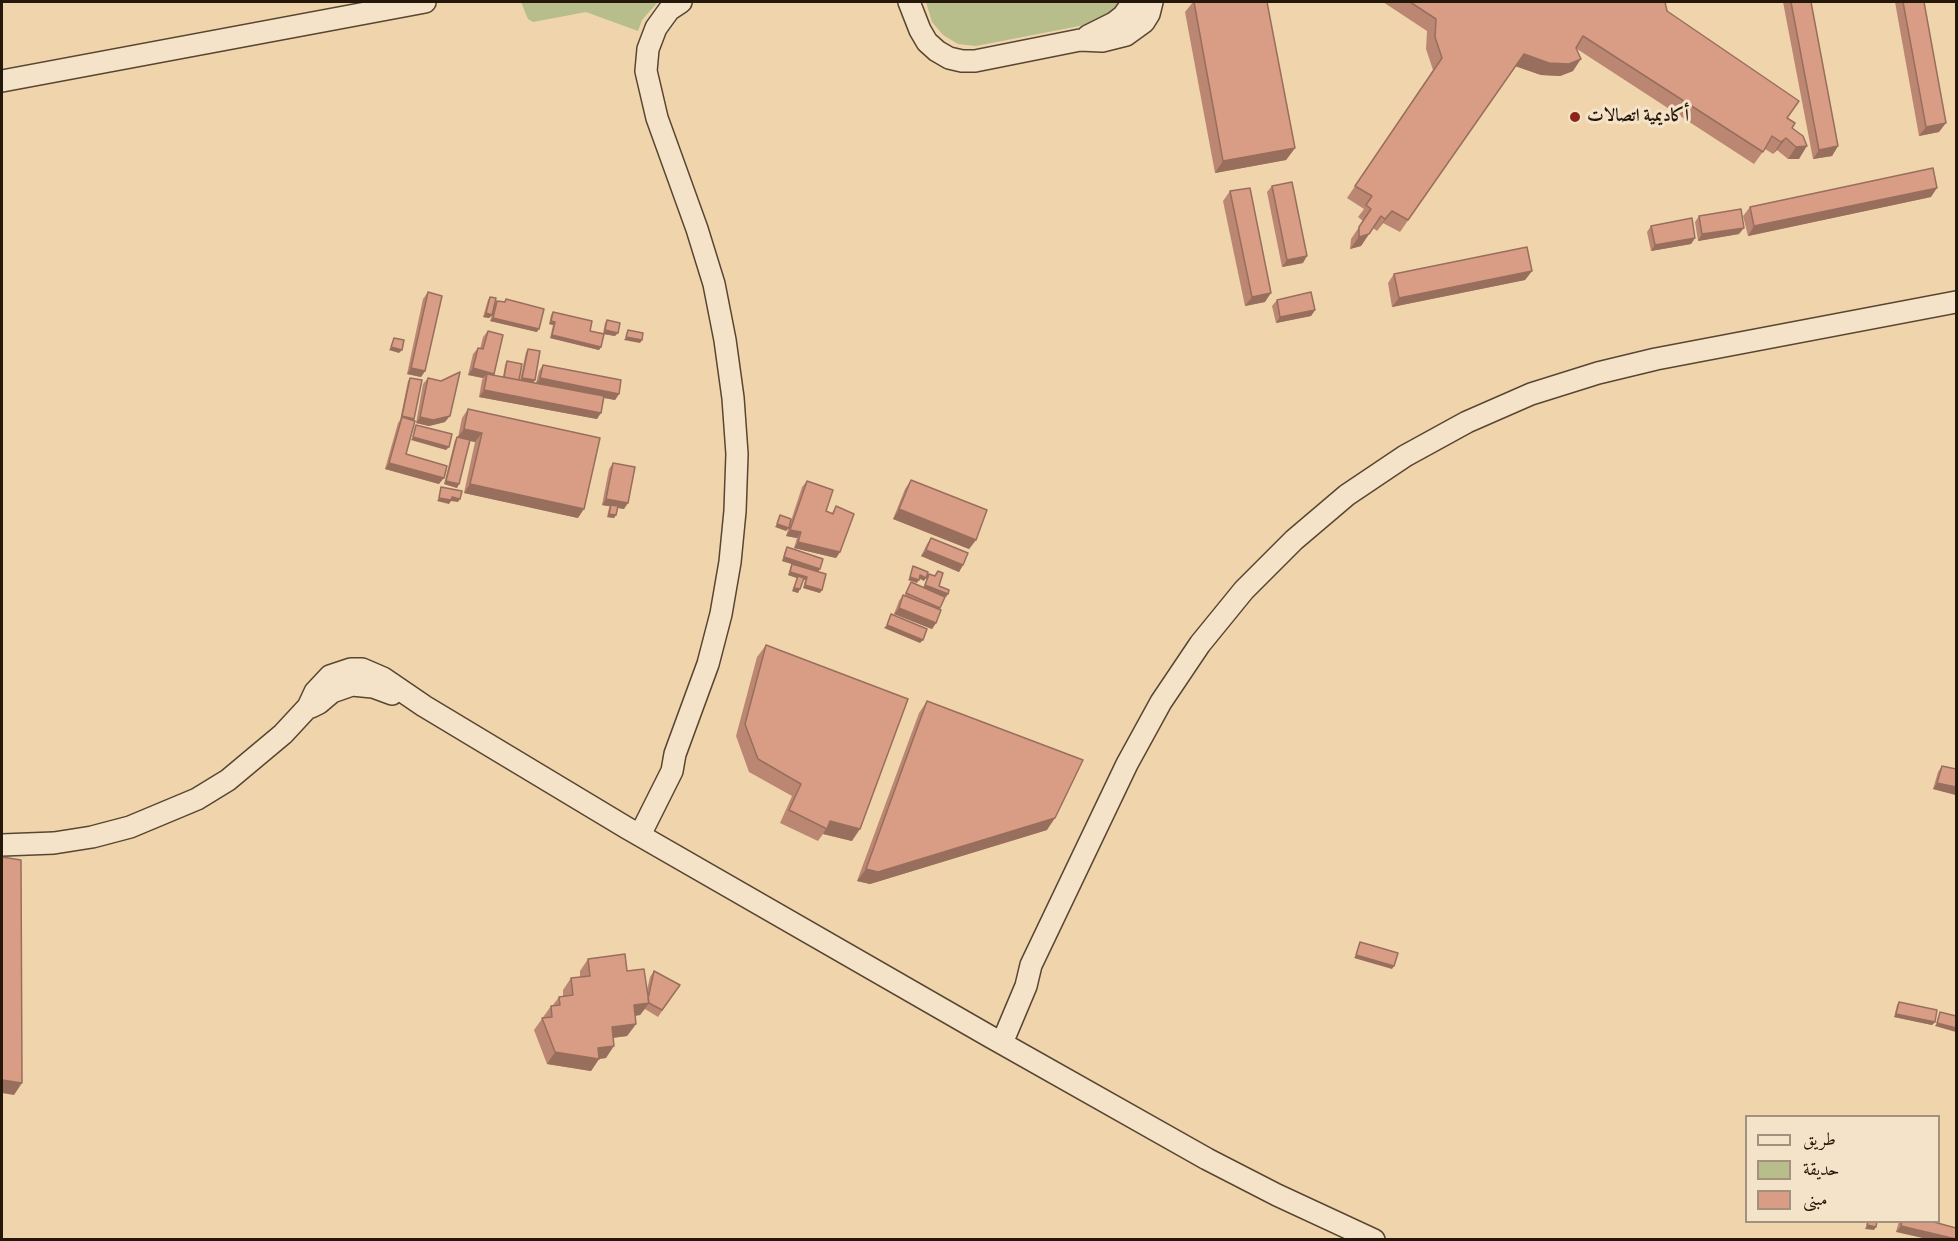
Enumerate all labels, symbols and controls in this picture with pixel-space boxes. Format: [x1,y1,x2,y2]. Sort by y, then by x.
place label: أكاديمية اتصالات [1587,106,1689,128]
marker: أكاديمية اتصالات [1568,110,1582,124]
legend [1745,1115,1940,1223]
text: طريق [1803,1128,1836,1150]
text: حديقة [1803,1158,1839,1180]
text: مبنى [1803,1188,1828,1210]

